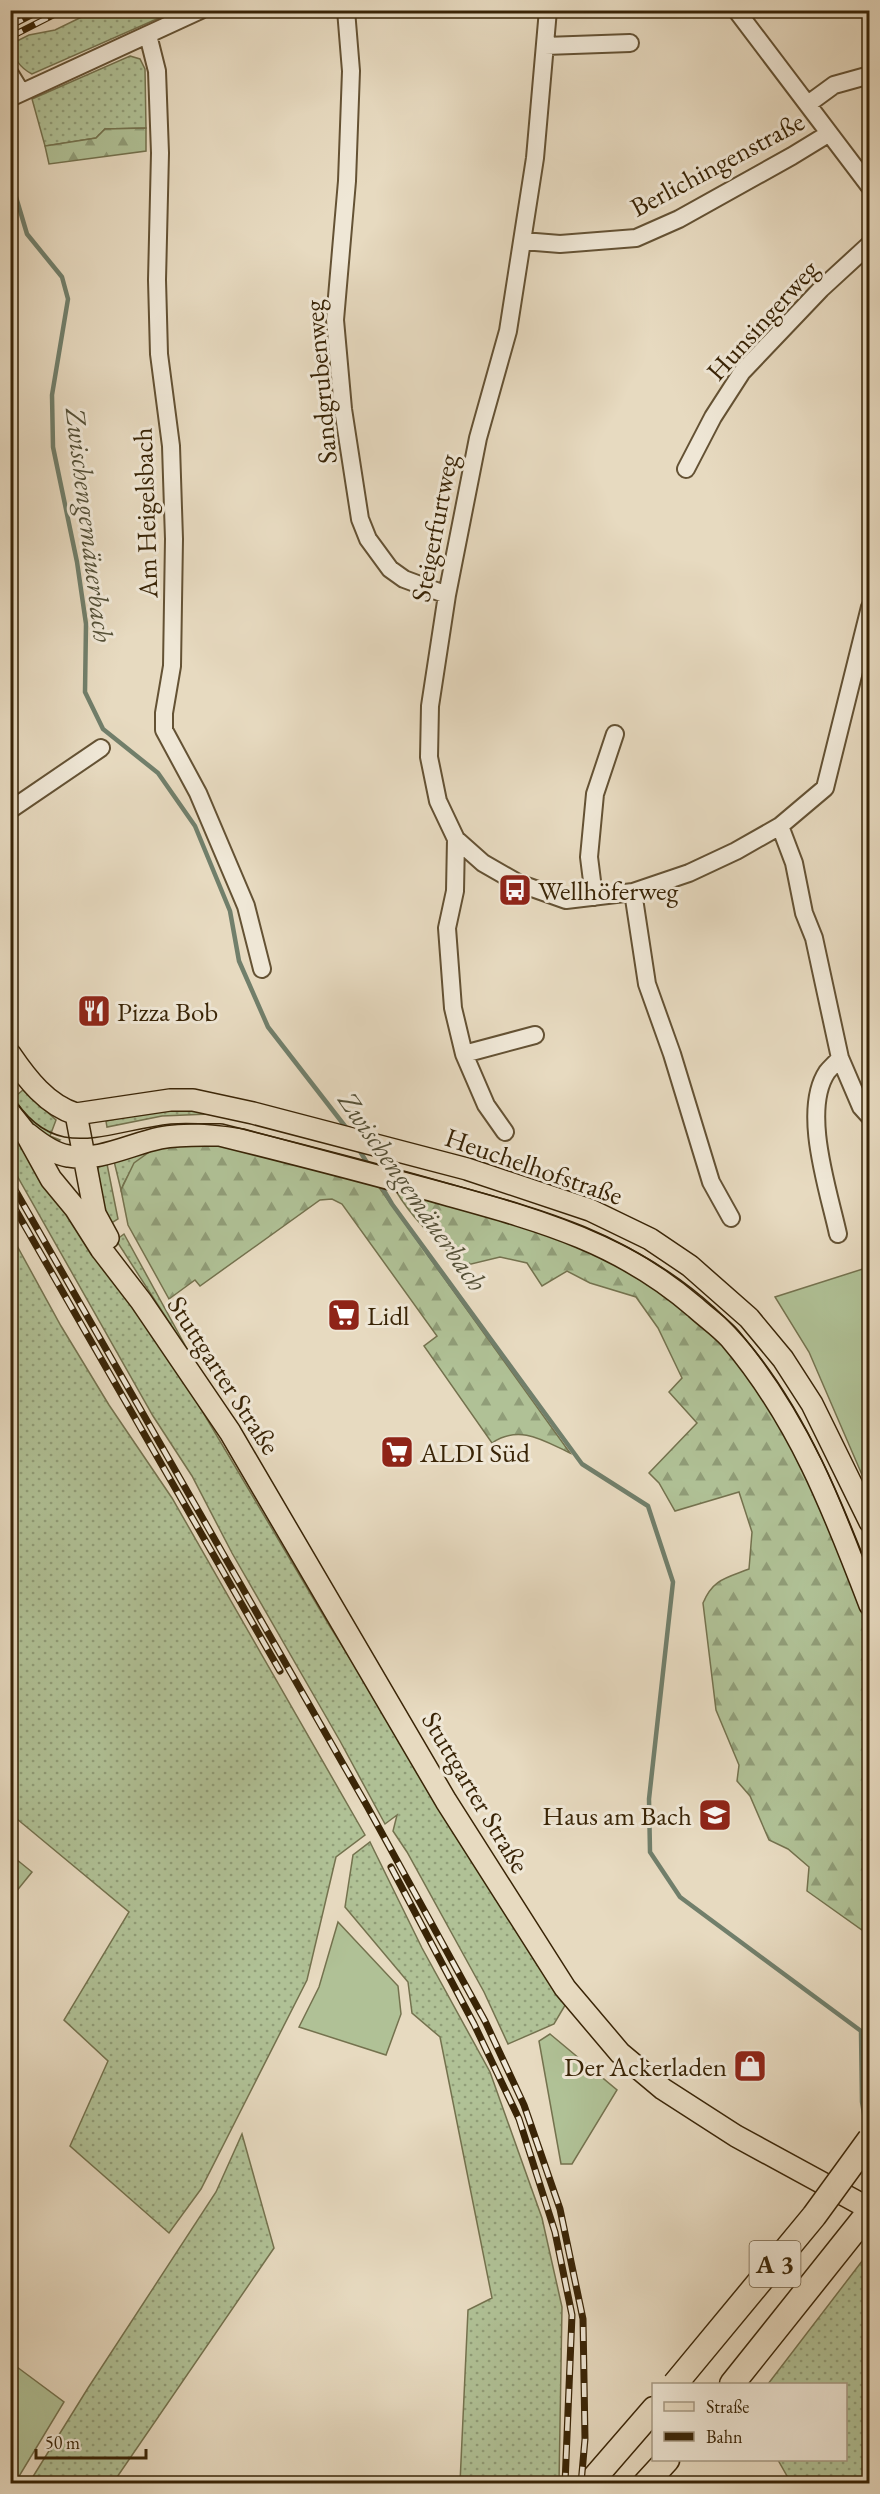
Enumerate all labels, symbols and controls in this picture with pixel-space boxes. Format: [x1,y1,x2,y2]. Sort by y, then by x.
street label: Berlichingenstraße [624,103,810,225]
street label: Hunsingerweg [698,252,826,388]
street label: Sandgrubenweg [295,298,345,465]
water label: Zwischengemäuerbach [58,405,122,645]
street label: Am Heigelsbach [125,427,166,600]
street label: Steigerfurtweg [403,451,466,605]
bus stop icon: Wellhöferweg [497,872,533,908]
place label: Wellhöferweg [538,873,679,908]
restaurant icon: Pizza Bob [76,993,112,1029]
place label: Pizza Bob [117,994,218,1029]
water label: Zwischengemäuerbach [330,1083,496,1298]
street label: Heuchelhofstraße [441,1119,627,1213]
street label: Stuttgarter Straße [160,1289,288,1461]
supermarket icon: Lidl [326,1297,362,1333]
place label: Lidl [367,1298,410,1333]
supermarket icon: ALDI Süd [379,1434,415,1470]
place label: ALDI Süd [419,1435,530,1470]
street label: Stuttgarter Straße [414,1705,538,1879]
school or university icon: Haus am Bach [697,1797,733,1833]
place label: Haus am Bach [542,1798,692,1833]
shop icon: Der Ackerladen [732,2048,768,2084]
place label: Der Ackerladen [564,2049,727,2084]
road number: A 3 [750,2241,800,2287]
legend [652,2383,847,2461]
text: Straße [706,2395,749,2418]
scale bar [36,2422,146,2460]
text: Bahn [706,2425,743,2448]
text: 50 m [45,2431,80,2454]

